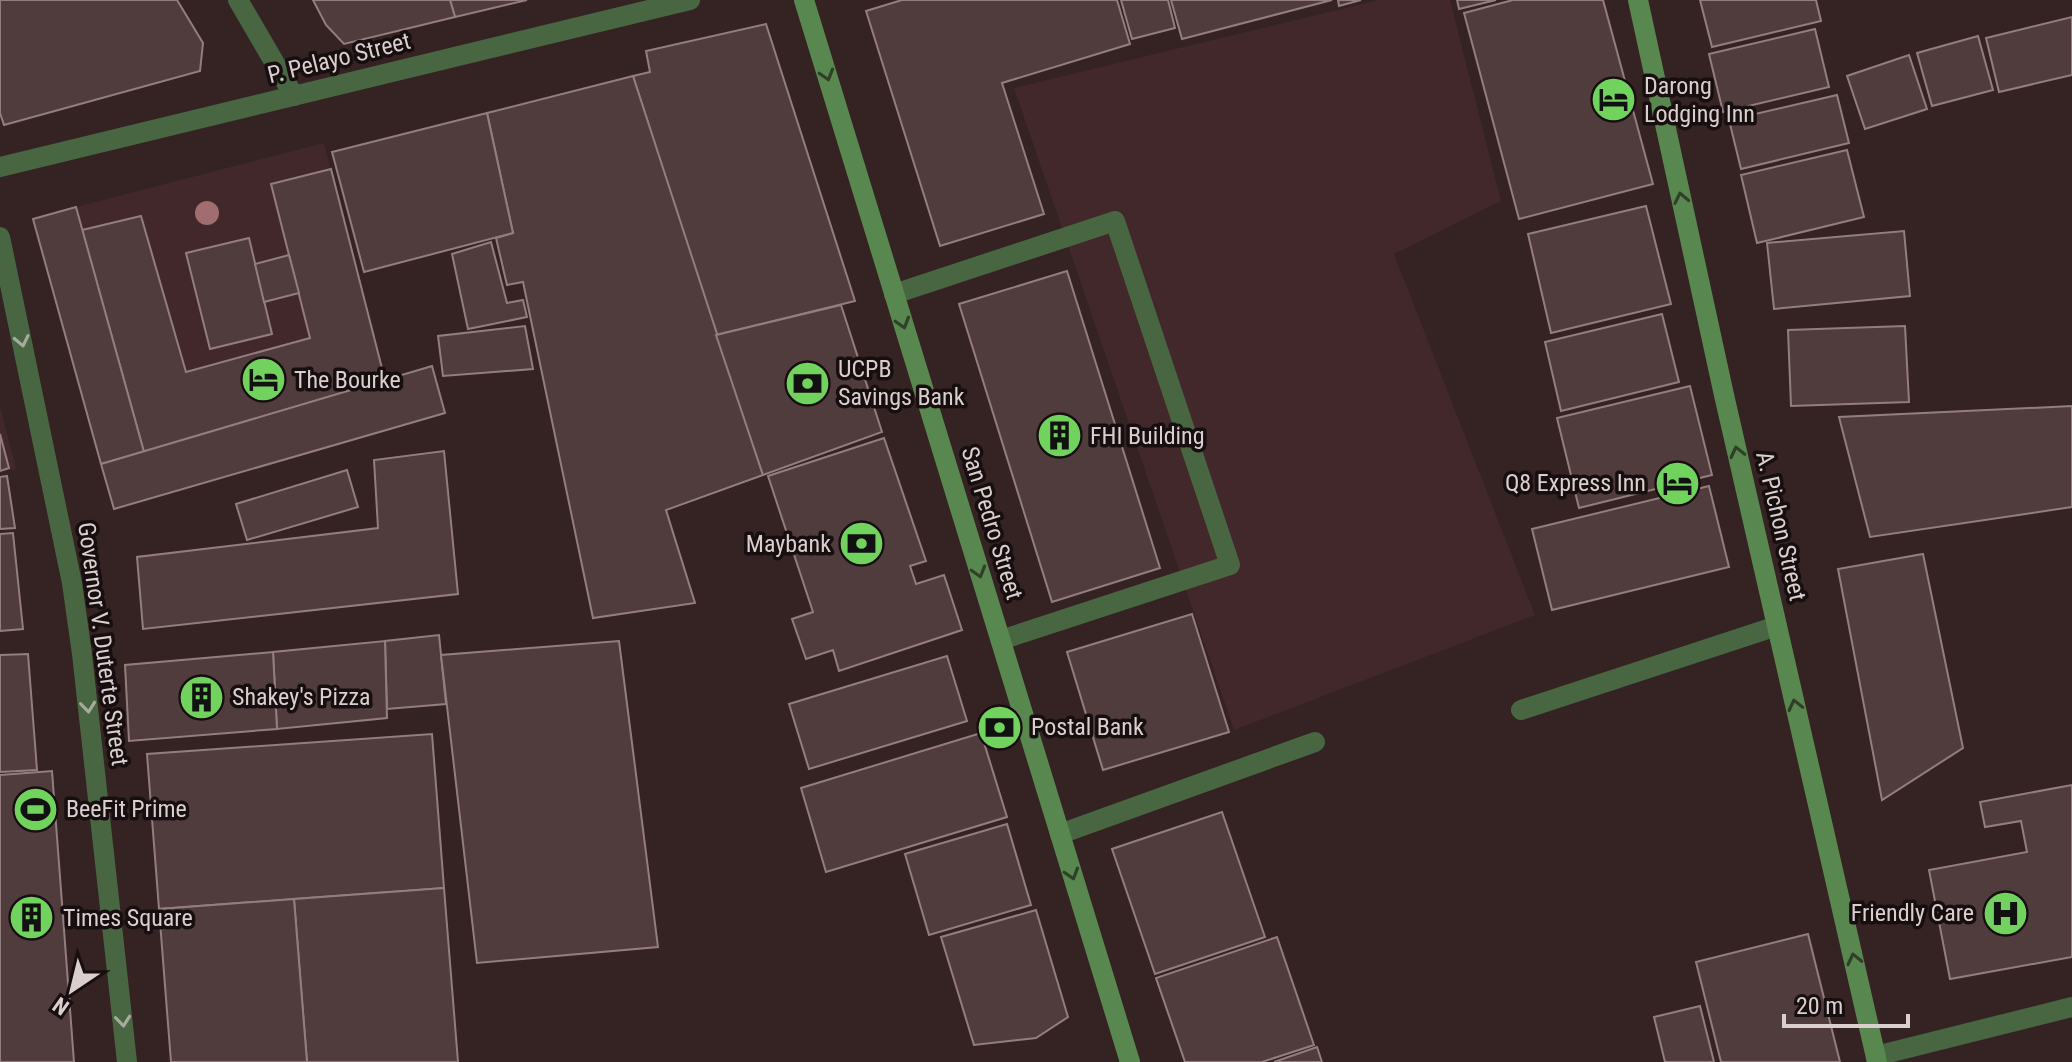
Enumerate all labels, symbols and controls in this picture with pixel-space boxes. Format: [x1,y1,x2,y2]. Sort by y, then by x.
street label: P. Pelayo Street [265,27,413,89]
one-way arrow [818,67,834,81]
place label: Darong Lodging Inn [1644,72,1755,128]
hotel icon: Darong Lodging Inn [1589,76,1637,124]
one-way arrow [1673,192,1690,205]
one-way arrow [894,316,910,330]
one-way arrow [13,334,30,347]
place label: UCPB Savings Bank [838,355,965,411]
hotel icon: The Bourke [239,356,287,404]
bank icon: UCPB Savings Bank [783,359,831,407]
place label: The Bourke [294,366,401,394]
building icon: FHI Building [1035,412,1083,460]
place label: FHI Building [1090,422,1205,450]
street label: San Pedro Street [955,443,1029,603]
one-way arrow [1729,446,1746,459]
street label: A. Pichon Street [1750,449,1812,603]
hotel icon: Q8 Express Inn [1653,459,1701,507]
place label: Q8 Express Inn [1505,469,1646,497]
street label: Governor V. Duterte Street [72,520,134,768]
bank icon: Maybank [838,520,886,568]
place label: Maybank [746,530,831,558]
one-way arrow [970,564,986,578]
building icon: Shakey's Pizza [177,673,225,721]
place label: Shakey's Pizza [232,683,370,711]
one-way arrow [1787,699,1804,713]
one-way arrow [80,701,97,714]
bank icon: Postal Bank [976,703,1024,751]
place label: Postal Bank [1031,713,1144,741]
sports icon: BeeFit Prime [11,785,59,833]
place label: BeeFit Prime [66,795,187,823]
one-way arrow [1063,866,1079,880]
hospital icon: Friendly Care [1981,889,2029,937]
building icon: Times Square [8,894,56,942]
place label: Friendly Care [1851,899,1974,927]
place label: Times Square [63,904,193,932]
north arrow [32,950,112,1030]
one-way arrow [1846,952,1863,966]
scale bar [1784,978,1908,1028]
text: N [48,992,74,1020]
text: 20 m [1796,992,1843,1020]
one-way arrow [114,1015,131,1028]

